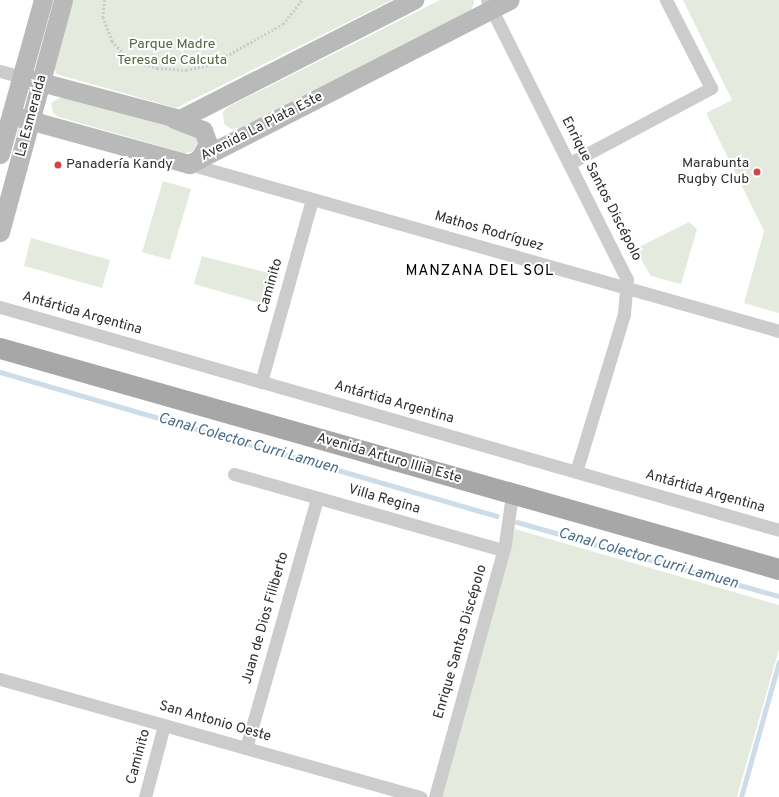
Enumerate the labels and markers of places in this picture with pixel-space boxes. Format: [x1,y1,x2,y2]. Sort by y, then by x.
place label: Marabunta Rugby Club [677,156,749,188]
place label: Panadería Kandy [66,157,173,173]
marker: Panadería Kandy [53,160,63,170]
marker: Marabunta Rugby Club [752,167,762,177]

